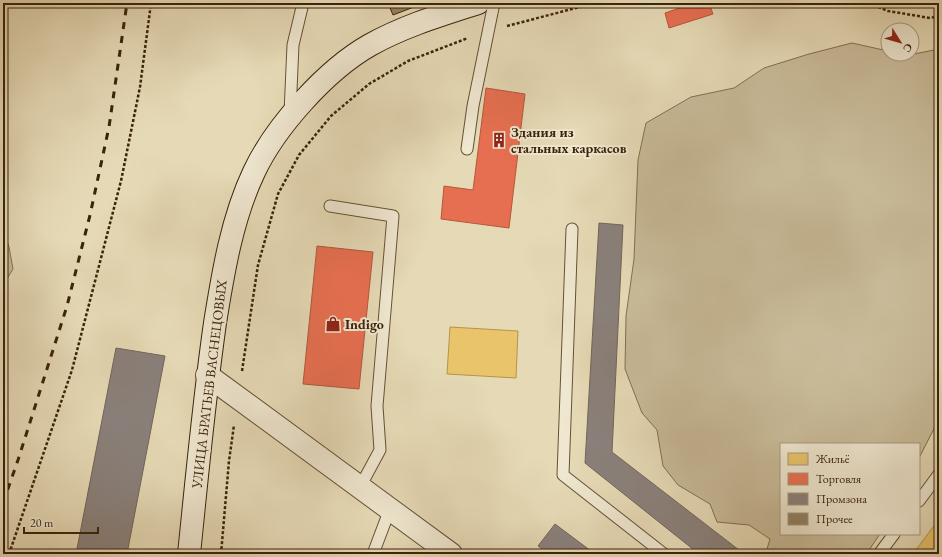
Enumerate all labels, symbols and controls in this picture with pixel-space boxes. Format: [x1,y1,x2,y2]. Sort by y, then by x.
north arrow [880,22,920,62]
text: С [900,41,916,56]
place label: Здания из стальных каркасов [511,123,627,157]
building icon: Здания из стальных каркасов [490,131,508,149]
street label: УЛИЦА БРАТЬЕВ ВАСНЕЦОВЫХ [187,279,231,490]
shop icon: Indigo [324,315,342,333]
place label: Indigo [345,315,384,333]
legend [780,443,920,535]
text: Жильё [815,451,850,467]
text: Торговля [816,471,862,487]
text: Промзона [816,491,867,507]
scale bar [24,509,98,535]
text: Прочее [816,511,853,527]
text: 20 m [30,515,54,531]

